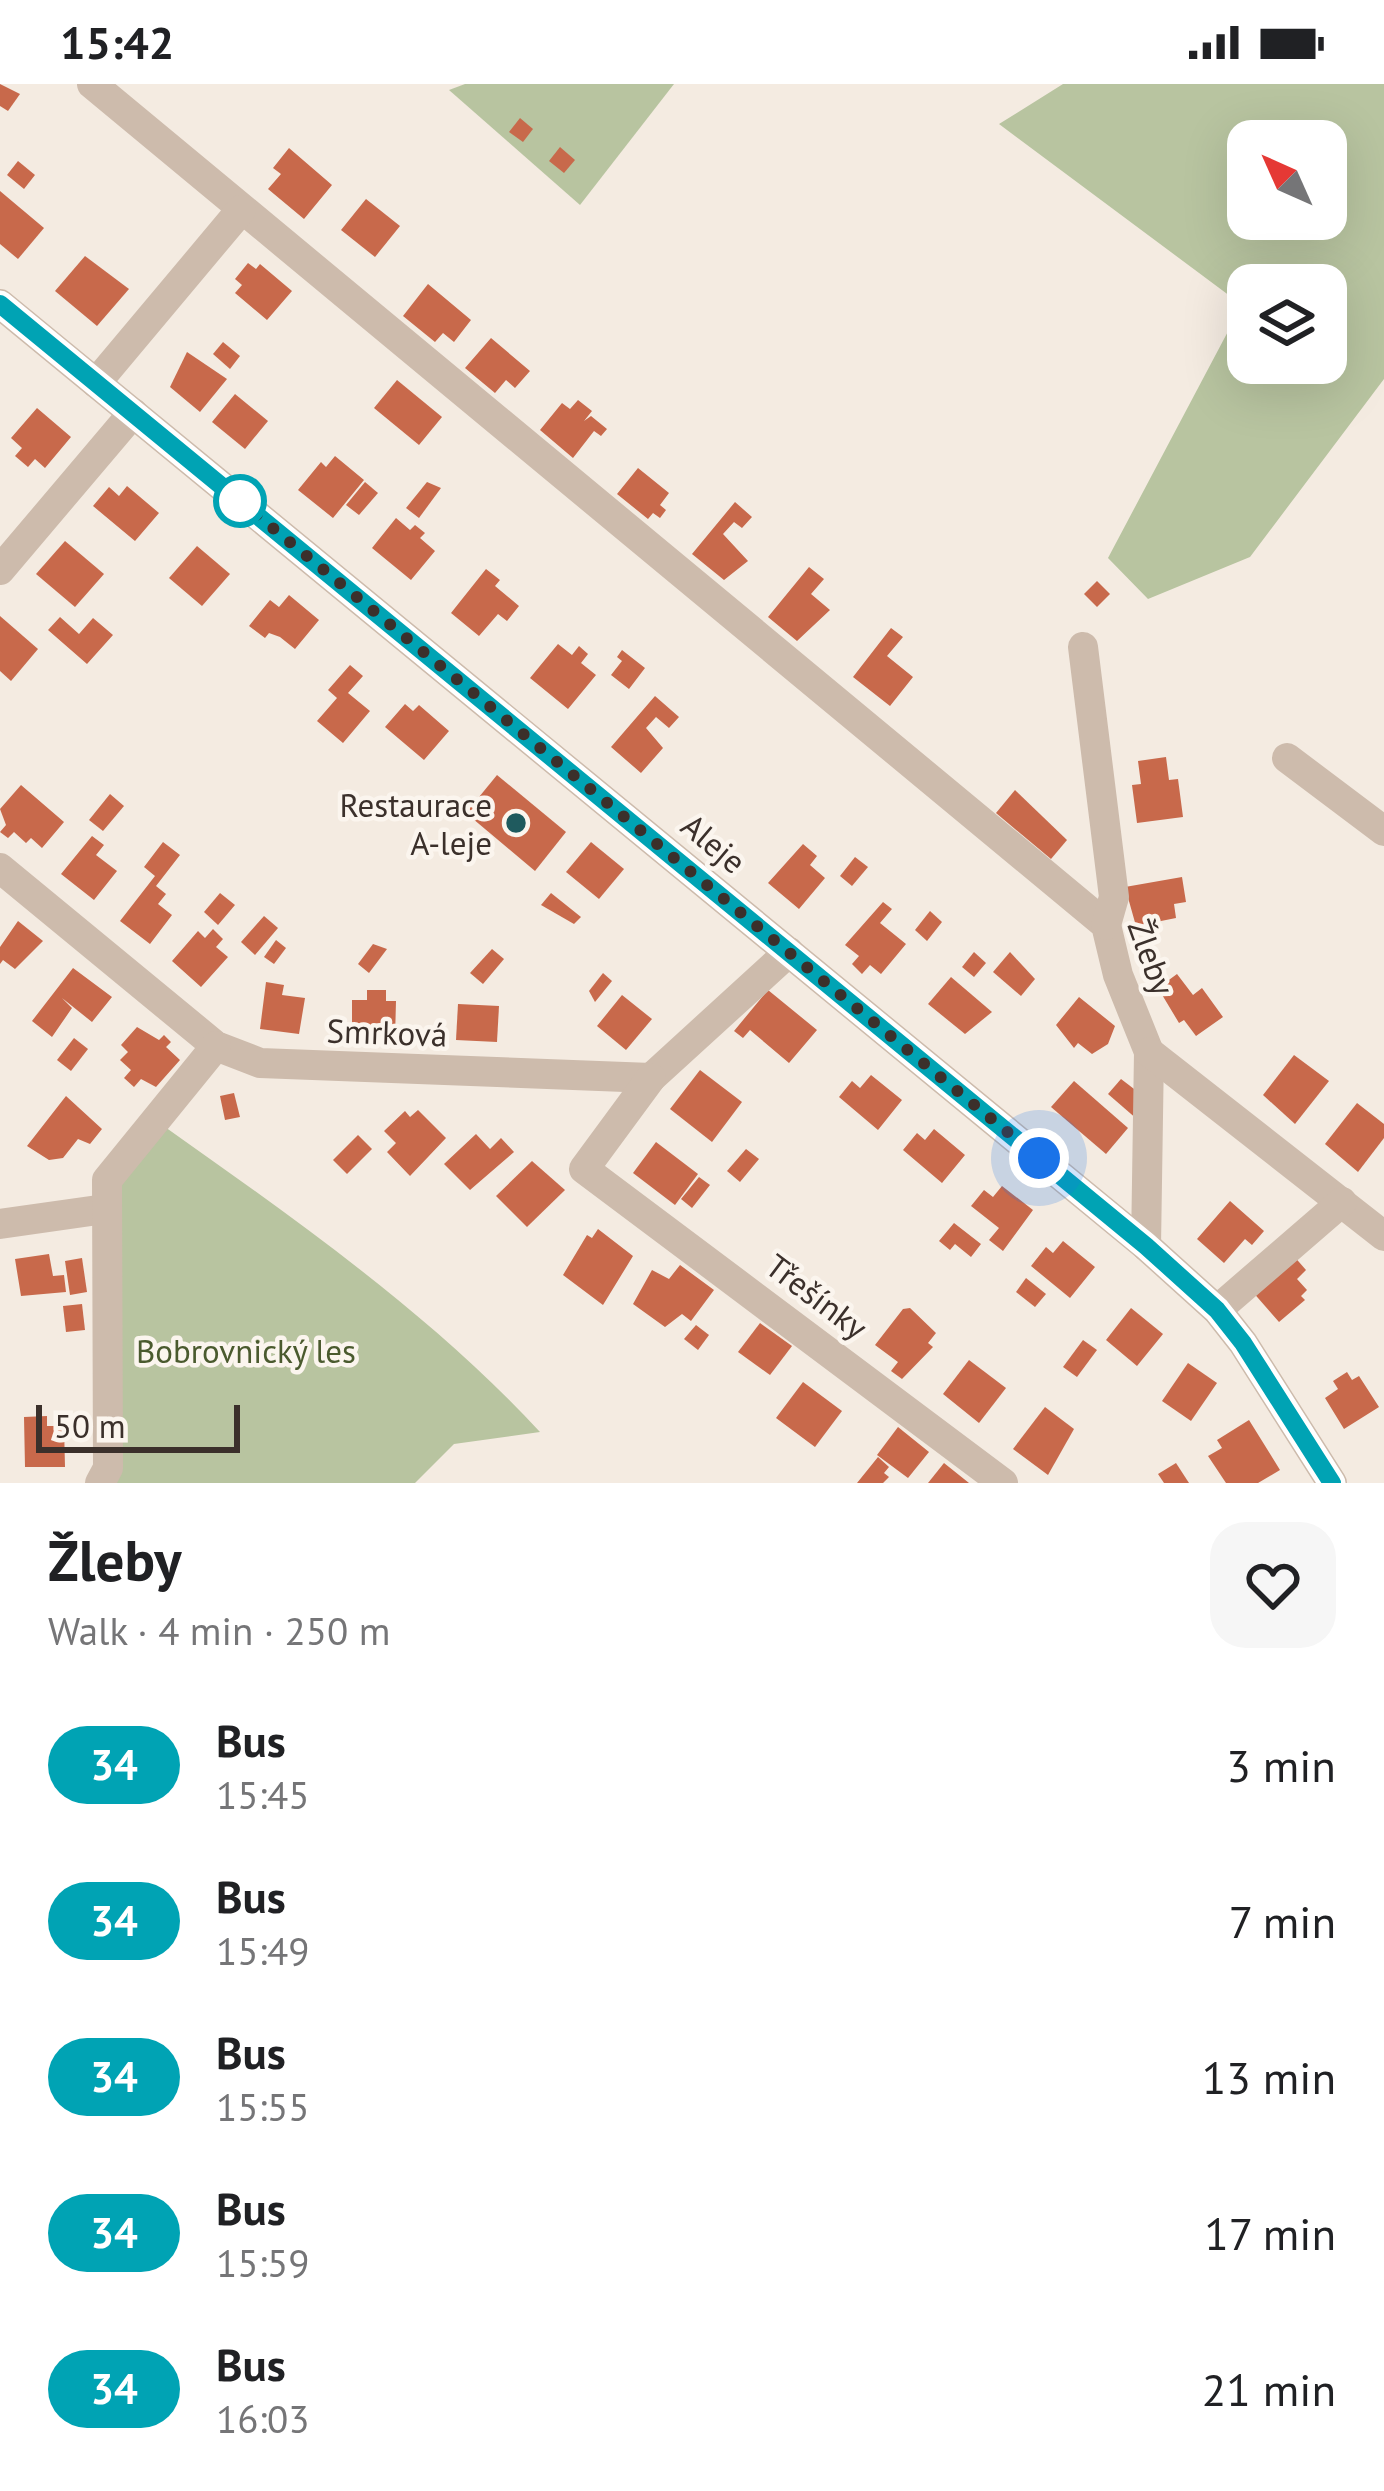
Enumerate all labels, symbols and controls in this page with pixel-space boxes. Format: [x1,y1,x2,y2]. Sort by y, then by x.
text: 15:42 [60,13,174,71]
north arrow [1227,120,1347,240]
map controls [1227,120,1347,384]
button: layers [1227,264,1347,384]
unlabelled marker [215,476,265,526]
place label: Restaurace A-leje [339,783,492,864]
street label: Aleje [673,804,755,882]
marker: Restaurace A-leje [503,810,529,836]
street label: Žleby [1119,913,1186,1001]
street label: Smrková [326,1008,448,1056]
your location [1009,1128,1069,1188]
street label: Třešínky [757,1244,877,1349]
park label: Bobrovnický les [136,1329,356,1372]
scale bar [36,1399,240,1452]
text: 50 m [54,1404,126,1447]
button: heart [1210,1522,1336,1648]
text: Žleby [48,1523,182,1597]
text: Walk · 4 min · 250 m [48,1605,390,1656]
text: Bus [216,1711,286,1769]
text: 3 min [1226,1736,1336,1794]
text: 34 [90,1737,138,1792]
text: 15:45 [216,1769,310,1820]
text: Bus [216,1867,286,1925]
text: 7 min [1229,1892,1336,1950]
text: 34 [90,1893,138,1948]
text: 15:49 [216,1925,310,1976]
text: Bus [216,2023,286,2081]
text: 13 min [1202,2048,1336,2106]
text: 34 [90,2049,138,2104]
text: 15:55 [216,2081,310,2132]
text: Bus [216,2179,286,2237]
text: 17 min [1204,2204,1336,2262]
text: 34 [90,2205,138,2260]
text: 15:59 [216,2237,310,2288]
text: Bus [216,2335,286,2393]
text: 21 min [1202,2360,1336,2418]
text: 34 [90,2361,138,2416]
text: 16:03 [216,2393,310,2444]

